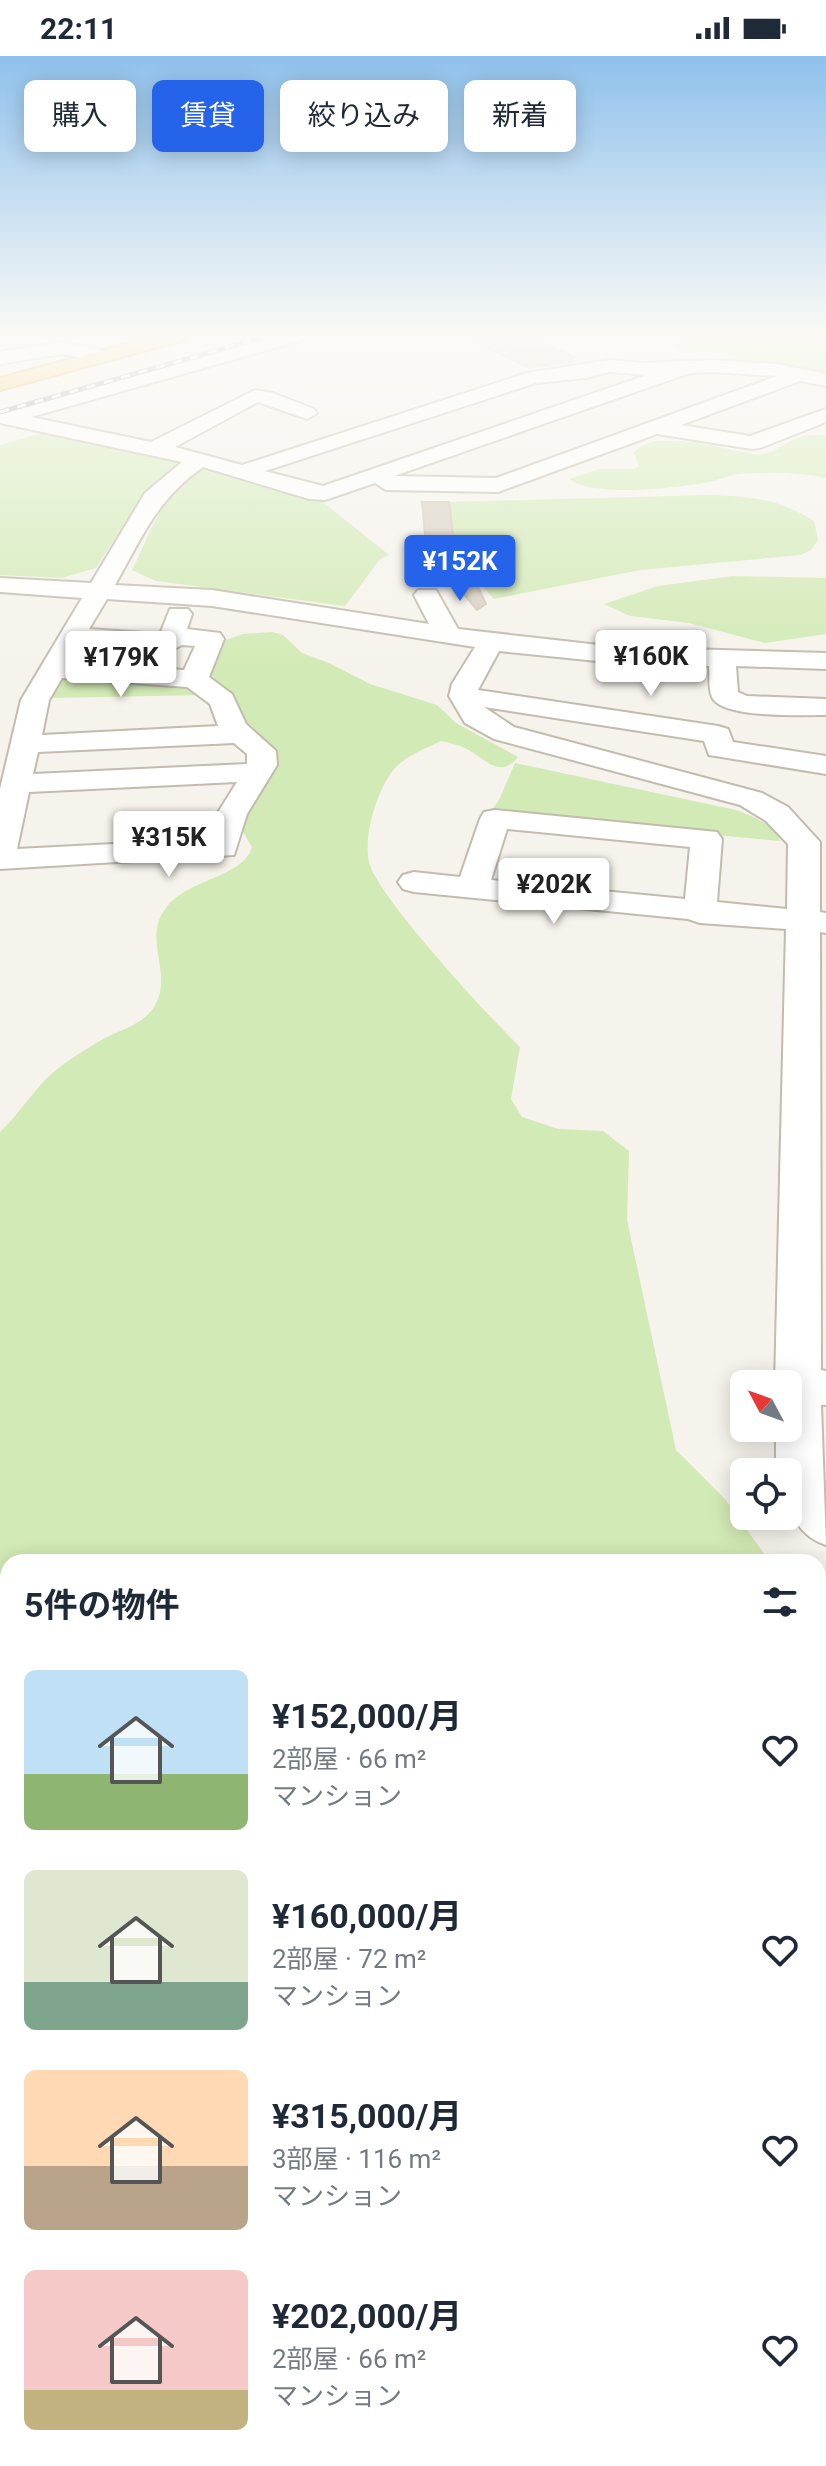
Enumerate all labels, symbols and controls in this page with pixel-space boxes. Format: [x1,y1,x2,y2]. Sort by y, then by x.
text: 22:11 [40,11,117,46]
chip: 購入 [24,80,136,152]
chip: 賃貸 [152,80,264,152]
chip: 絞り込み [280,80,448,152]
chip: 新着 [464,80,576,152]
pin: ¥152K [404,535,516,603]
text: ¥152K [422,546,498,576]
pin: ¥160K [595,630,707,698]
pin: ¥179K [65,631,177,699]
text: ¥160K [613,641,689,671]
text: ¥179K [83,642,159,672]
pin: ¥315K [113,811,225,879]
text: ¥315K [131,822,207,852]
pin: ¥202K [498,858,610,926]
text: ¥202K [516,869,592,899]
north arrow [730,1370,802,1442]
map controls [730,1370,802,1530]
button: locate [730,1458,802,1530]
icon: filters [758,1580,802,1624]
text: 5件の物件 [24,1585,180,1625]
text: ¥152,000/月 [272,1696,462,1736]
icon: home [88,1702,184,1798]
icon: heart [758,1728,802,1772]
text: 2部屋 · 66 m² [272,1744,426,1774]
text: マンション [272,1781,402,1811]
text: ¥160,000/月 [272,1896,462,1936]
icon: home [88,1902,184,1998]
icon: heart [758,1928,802,1972]
text: 2部屋 · 72 m² [272,1944,426,1974]
text: マンション [272,1981,402,2011]
text: ¥315,000/月 [272,2096,462,2136]
icon: home [88,2102,184,2198]
icon: heart [758,2128,802,2172]
text: 3部屋 · 116 m² [272,2144,441,2174]
text: マンション [272,2181,402,2211]
text: ¥202,000/月 [272,2296,462,2336]
icon: home [88,2302,184,2398]
icon: heart [758,2328,802,2372]
text: 2部屋 · 66 m² [272,2344,426,2374]
text: マンション [272,2381,402,2411]

